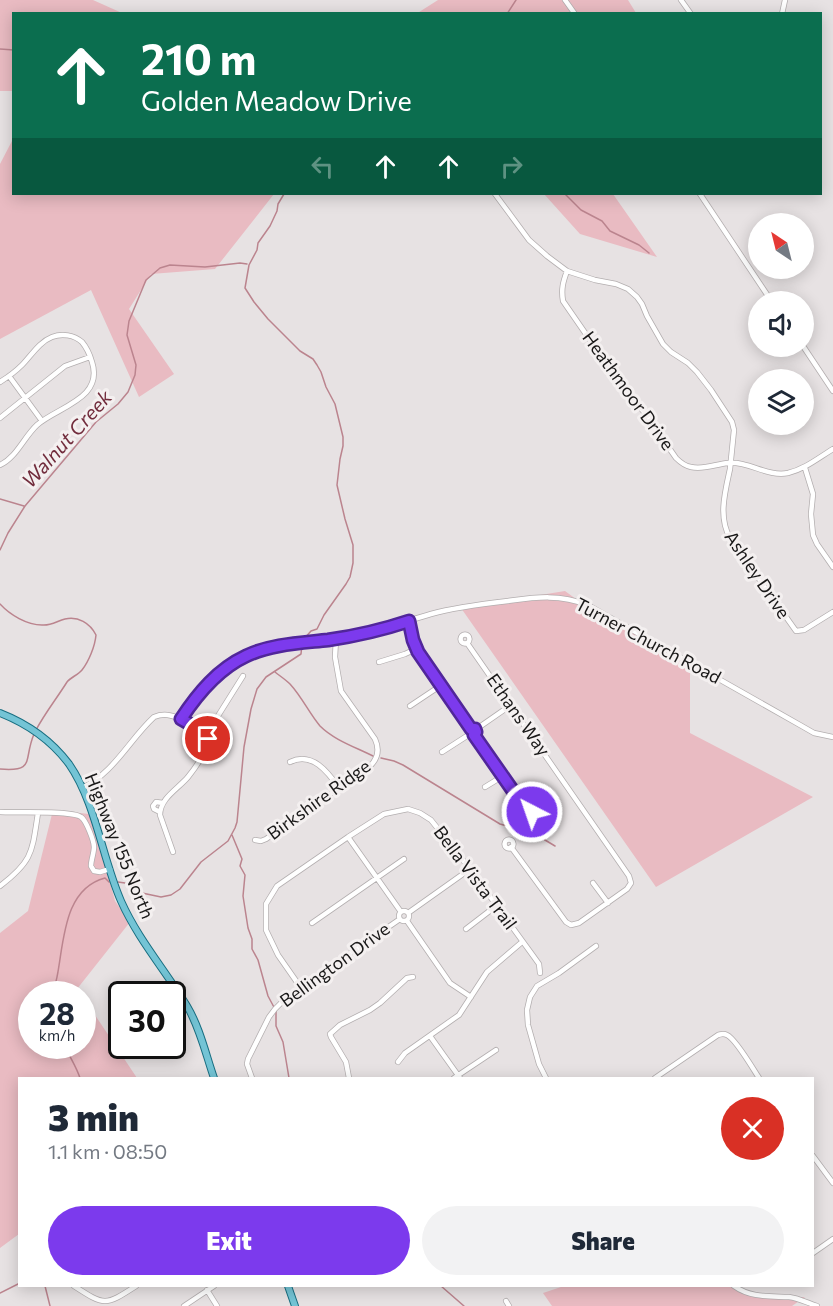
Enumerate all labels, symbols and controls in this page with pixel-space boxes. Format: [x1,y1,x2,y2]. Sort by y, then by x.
text: 210 m [141,32,256,84]
icon: ahead [42,36,120,114]
text: Golden Meadow Drive [141,84,412,117]
icon: left [306,150,339,183]
icon: ahead [369,150,402,183]
icon: ahead [432,150,465,183]
icon: right [495,150,528,183]
north arrow [748,213,814,279]
map controls [748,213,814,435]
button: sound [748,291,814,357]
street label: Heathmoor Drive [578,327,679,454]
button: layers [748,369,814,435]
water label: Walnut Creek [16,384,117,492]
street label: Ashley Drive [720,526,795,622]
street label: Turner Church Road [572,592,725,688]
street label: Ethans Way [482,669,555,760]
pin [182,713,233,764]
icon: arrive [191,722,224,755]
street label: Birkshire Ridge [262,754,374,844]
street label: Highway 155 North [81,770,159,922]
position arrow [500,780,564,844]
street label: Bella Vista Trail [430,821,522,934]
street label: Bellington Drive [275,917,394,1011]
speed limit sign: 30 [108,981,186,1059]
text: 28 [39,994,75,1031]
text: km/h [39,1026,75,1044]
text: 3 min [48,1094,139,1138]
button: close [721,1097,784,1160]
text: 1.1 km · 08:50 [48,1139,167,1163]
button: Exit [48,1206,410,1275]
button: Share [422,1206,784,1275]

